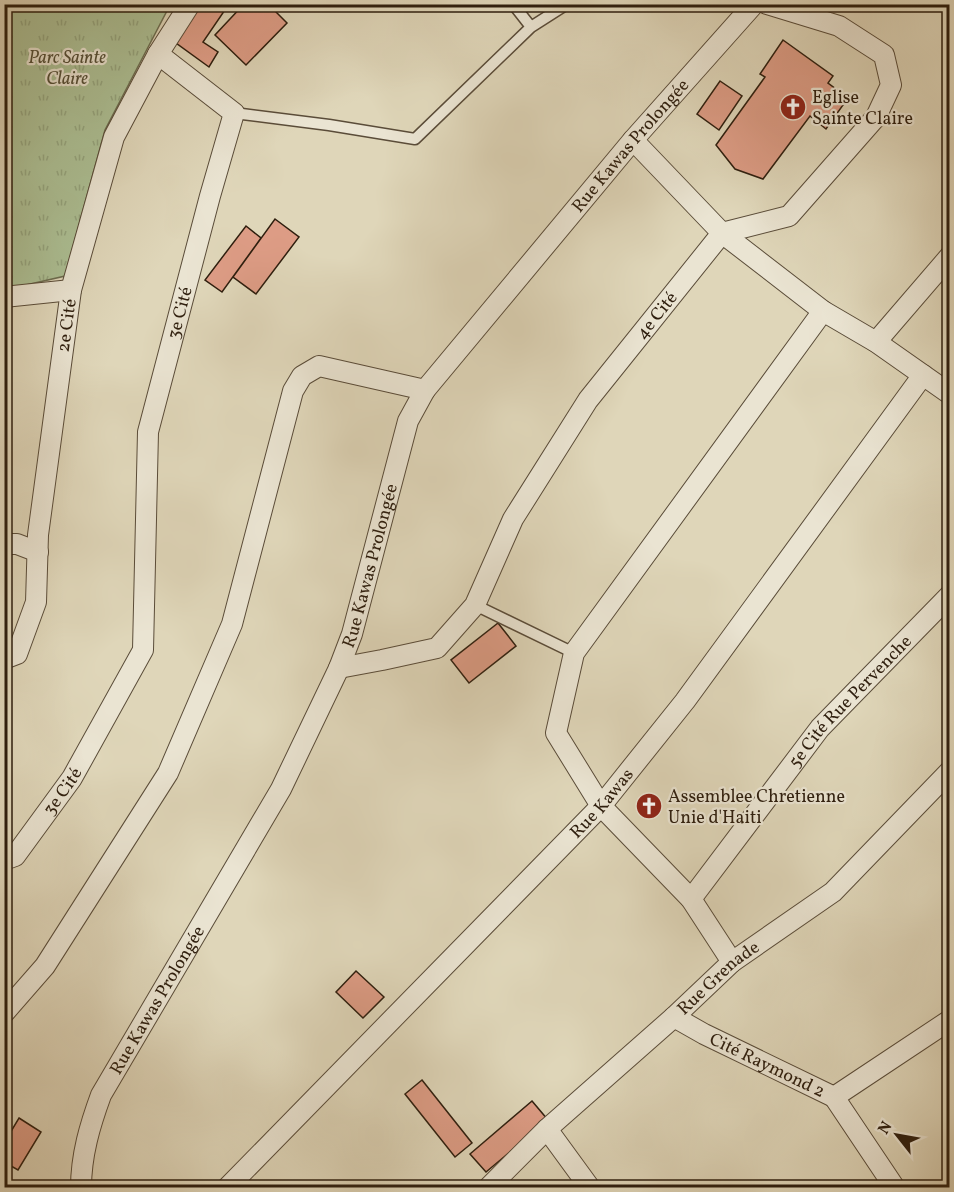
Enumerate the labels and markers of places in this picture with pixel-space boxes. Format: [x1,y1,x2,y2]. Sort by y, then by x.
place label: Eglise Sainte Claire [812,86,913,132]
church icon: Eglise Sainte Claire [778,92,808,122]
place label: Assemblee Chretienne Unie d'Haiti [668,785,845,831]
church icon: Assemblee Chretienne Unie d'Haiti [634,791,664,821]

